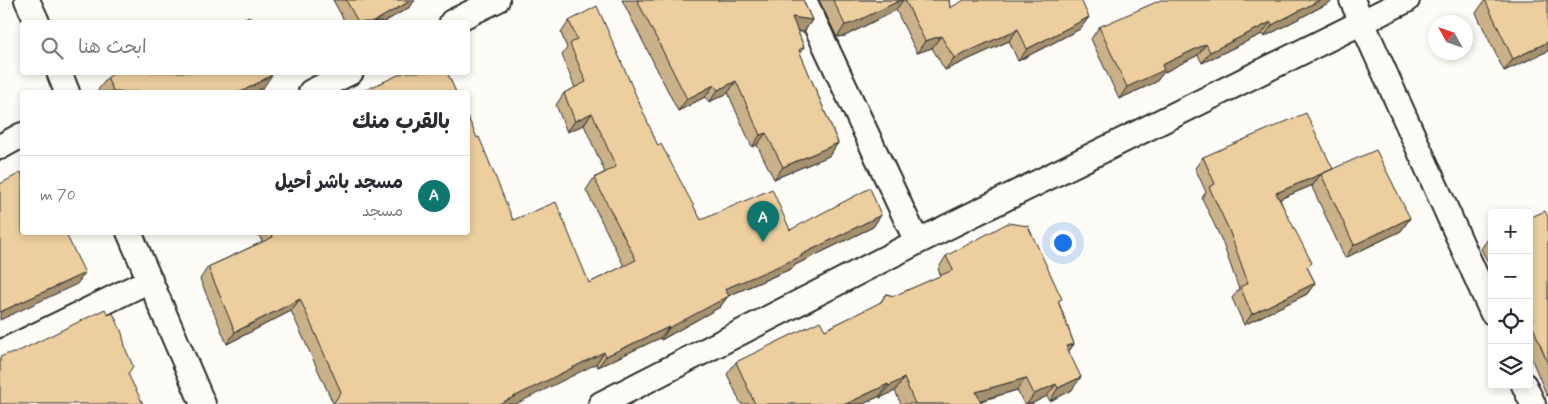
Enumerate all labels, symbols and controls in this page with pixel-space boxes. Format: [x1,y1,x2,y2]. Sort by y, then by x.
north arrow [1428,15,1473,60]
search box [20,20,470,75]
icon: search [38,34,66,62]
text: ابحث هنا [78,35,147,60]
text: بالقرب منك [352,108,450,136]
text: مسجد باشر أحيل [275,170,403,195]
text: 70 m [40,185,76,206]
text: A [429,185,439,206]
text: مسجد [362,201,403,222]
pin: A [747,201,779,242]
map controls [1488,209,1533,389]
button: + [1488,209,1533,254]
your location [1050,230,1076,256]
button: − [1488,254,1533,299]
button: locate [1488,299,1533,344]
button: layers [1488,344,1533,389]

